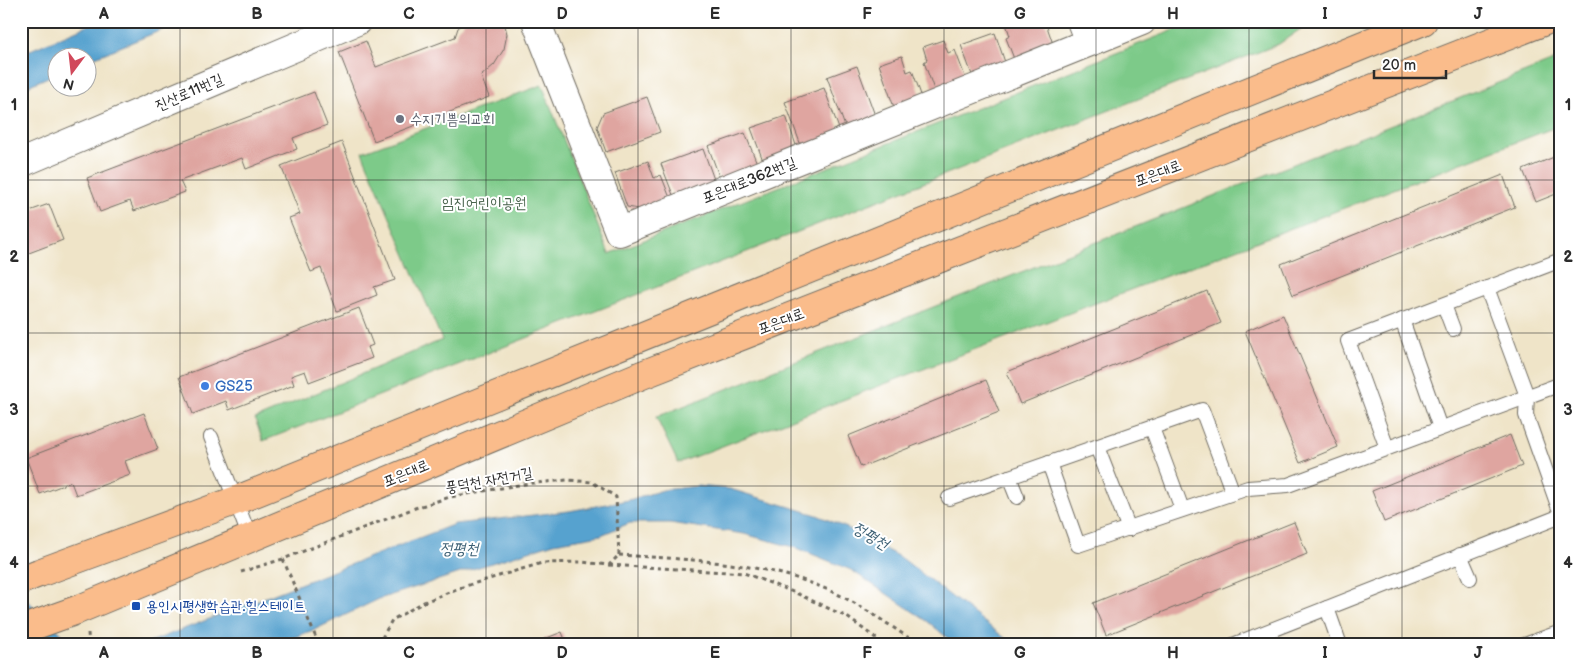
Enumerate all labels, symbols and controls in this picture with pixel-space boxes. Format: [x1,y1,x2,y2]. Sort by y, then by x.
text: A [98,5,109,24]
text: B [251,5,263,24]
text: C [403,5,415,24]
text: D [556,5,568,24]
text: E [710,5,720,24]
text: F [862,5,872,24]
text: G [1014,5,1026,24]
text: H [1167,5,1179,24]
text: I [1322,5,1328,24]
text: J [1474,5,1483,24]
north arrow [48,48,98,98]
scale bar [1374,48,1447,80]
text: 20 m [1382,56,1416,75]
street label: 진산로11번길 [152,70,226,115]
text: N [61,75,76,94]
text: 1 [11,96,17,115]
text: 1 [1565,96,1571,115]
place label: 수지기쁨의교회 [410,110,495,129]
marker: 수지기쁨의교회 [394,113,406,125]
street label: 포은대로362번길 [699,153,799,208]
street label: 포은대로 [1132,156,1184,191]
park label: 임진어린이공원 [442,194,526,213]
text: 2 [9,248,19,267]
text: 2 [1563,248,1573,267]
street label: 포은대로 [755,304,807,339]
place label: GS25 [215,377,253,396]
marker: GS25 [199,380,211,392]
text: 3 [9,401,19,420]
text: 3 [1563,401,1573,420]
street label: 포은대로 [380,455,432,492]
street label: 풍덕천 자전거길 [444,463,534,498]
water label: 정평천 [849,518,894,555]
water label: 정평천 [440,540,480,559]
text: 4 [9,554,19,573]
text: 4 [1563,554,1573,573]
place label: 용인시평생학습관.힐스테이트 [146,597,306,616]
marker: 용인시평생학습관.힐스테이트 [130,600,142,612]
text: A [98,644,109,663]
text: B [251,644,263,663]
text: C [403,644,415,663]
text: D [556,644,568,663]
text: E [710,644,720,663]
text: F [862,644,872,663]
text: G [1014,644,1026,663]
text: H [1167,644,1179,663]
text: I [1322,644,1328,663]
text: J [1474,644,1483,663]

